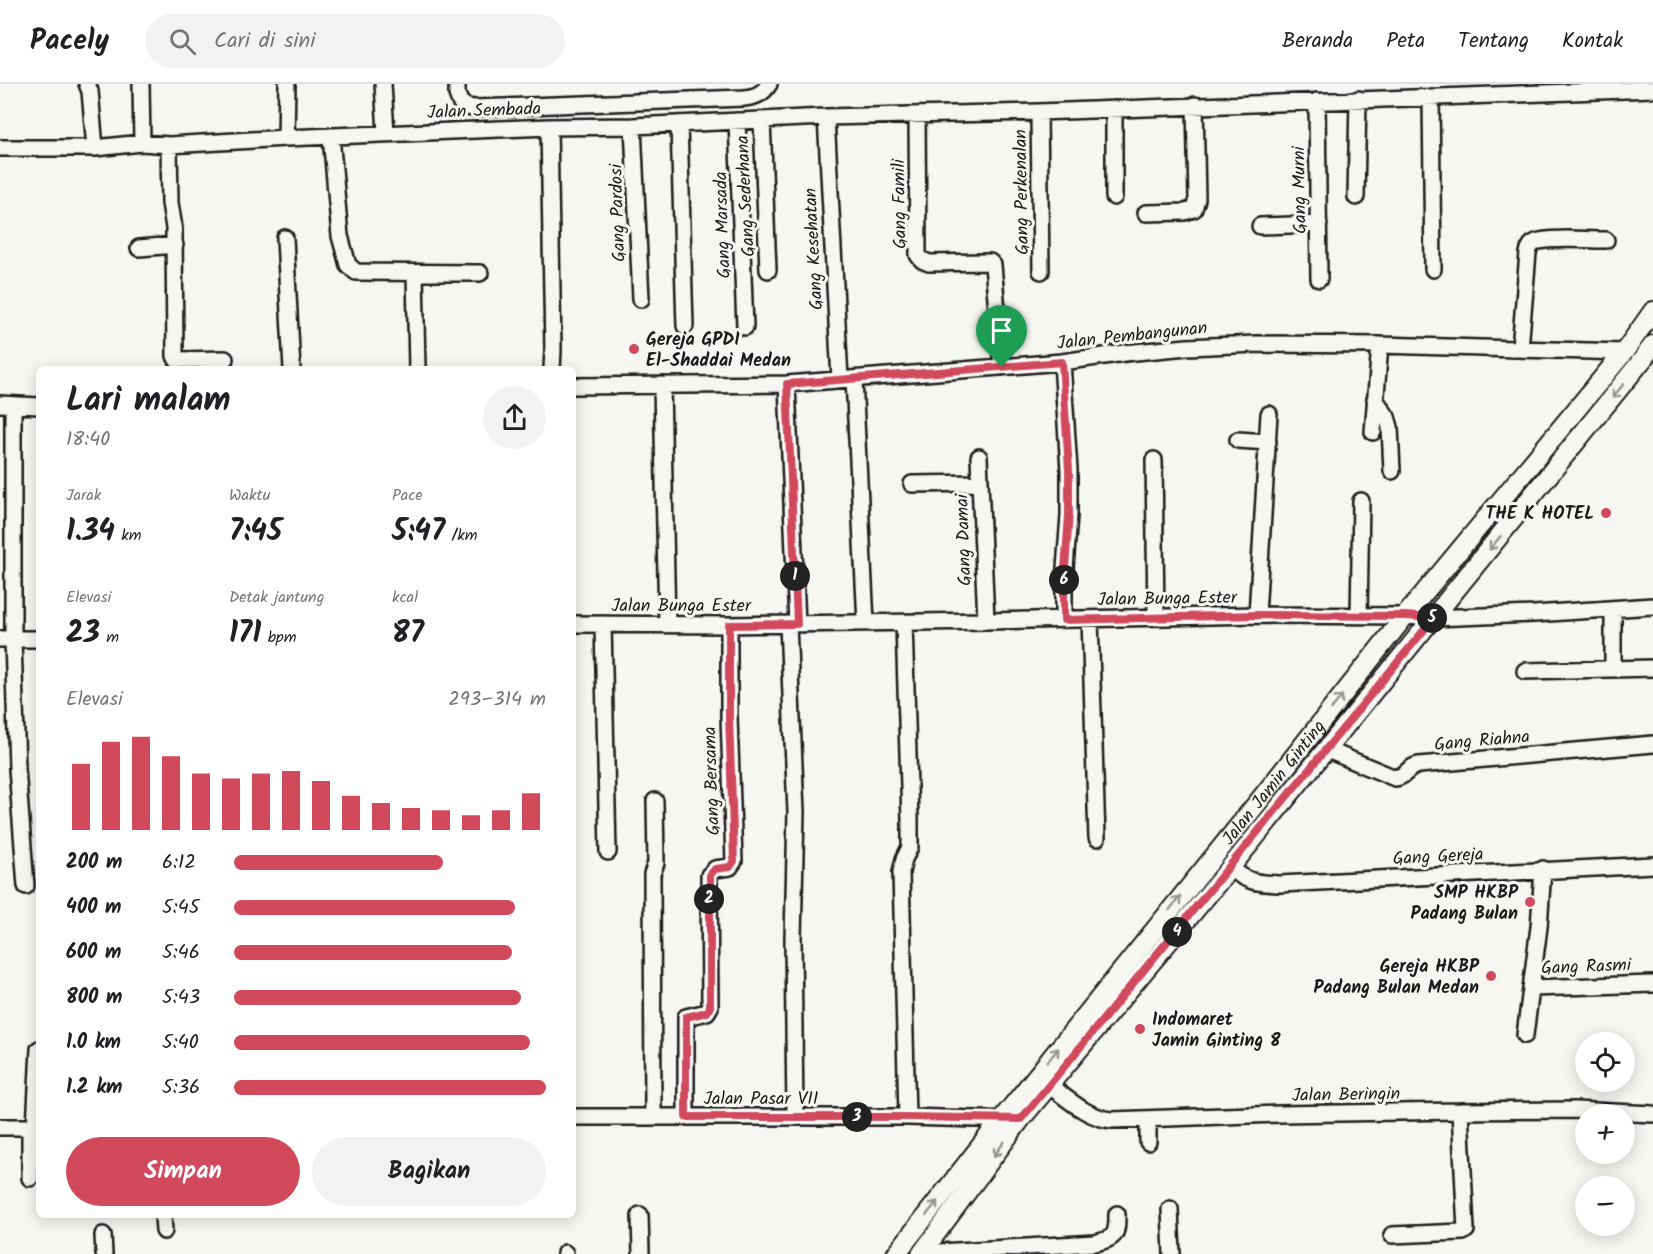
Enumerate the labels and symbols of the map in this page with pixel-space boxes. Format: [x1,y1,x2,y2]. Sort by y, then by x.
street label: Jalan Sembada [427,95,541,128]
street label: Gang Perkenalan [1007,129,1038,255]
street label: Gang Sederhana [729,134,764,257]
street label: Gang Murni [1285,145,1316,234]
street label: Gang Famili [885,158,916,249]
street label: Gang Pardosi [602,163,635,262]
street label: Gang Marsada [707,171,740,279]
street label: Gang Kesehatan [797,187,832,311]
pin [976,305,1027,367]
street label: Jalan Pembangunan [1056,314,1209,359]
place label: Gereja GPDI El-Shaddai Medan [646,326,791,376]
marker: Gereja GPDI El-Shaddai Medan [627,342,641,356]
one-way arrow [1611,383,1624,399]
street label: Gang Damai [948,493,981,586]
place label: THE K HOTEL [1485,500,1594,529]
marker: THE K HOTEL [1599,506,1613,520]
one-way arrow [1488,535,1501,551]
pin: 1 [780,561,810,591]
pin: 6 [1049,565,1079,595]
street label: Jalan Bunga Ester [1097,584,1238,615]
street label: Jalan Bunga Ester [611,592,752,621]
pin: 5 [1417,603,1447,633]
one-way arrow [1330,695,1343,711]
street label: Jalan Jamin Ginting [1215,714,1334,852]
street label: Gang Riahna [1433,723,1531,760]
street label: Gang Bersama [696,726,729,836]
street label: Gang Gereja [1392,841,1484,874]
place label: SMP HKBP Padang Bulan [1411,879,1519,929]
pin: 2 [694,884,724,914]
one-way arrow [1169,895,1182,911]
marker: SMP HKBP Padang Bulan [1523,895,1537,909]
pin: 4 [1162,917,1192,947]
street label: Gang Rasmi [1541,951,1632,984]
place label: Gereja HKBP Padang Bulan Medan [1313,953,1480,1003]
marker: Gereja HKBP Padang Bulan Medan [1484,969,1498,983]
place label: Indomaret Jamin Ginting 8 [1152,1006,1281,1056]
marker: Indomaret Jamin Ginting 8 [1133,1022,1147,1036]
one-way arrow [1046,1048,1060,1063]
street label: Jalan Beringin [1292,1080,1400,1111]
street label: Jalan Pasar VII [704,1085,818,1114]
pin: 3 [842,1102,872,1132]
one-way arrow [993,1140,1006,1156]
one-way arrow [925,1200,938,1216]

